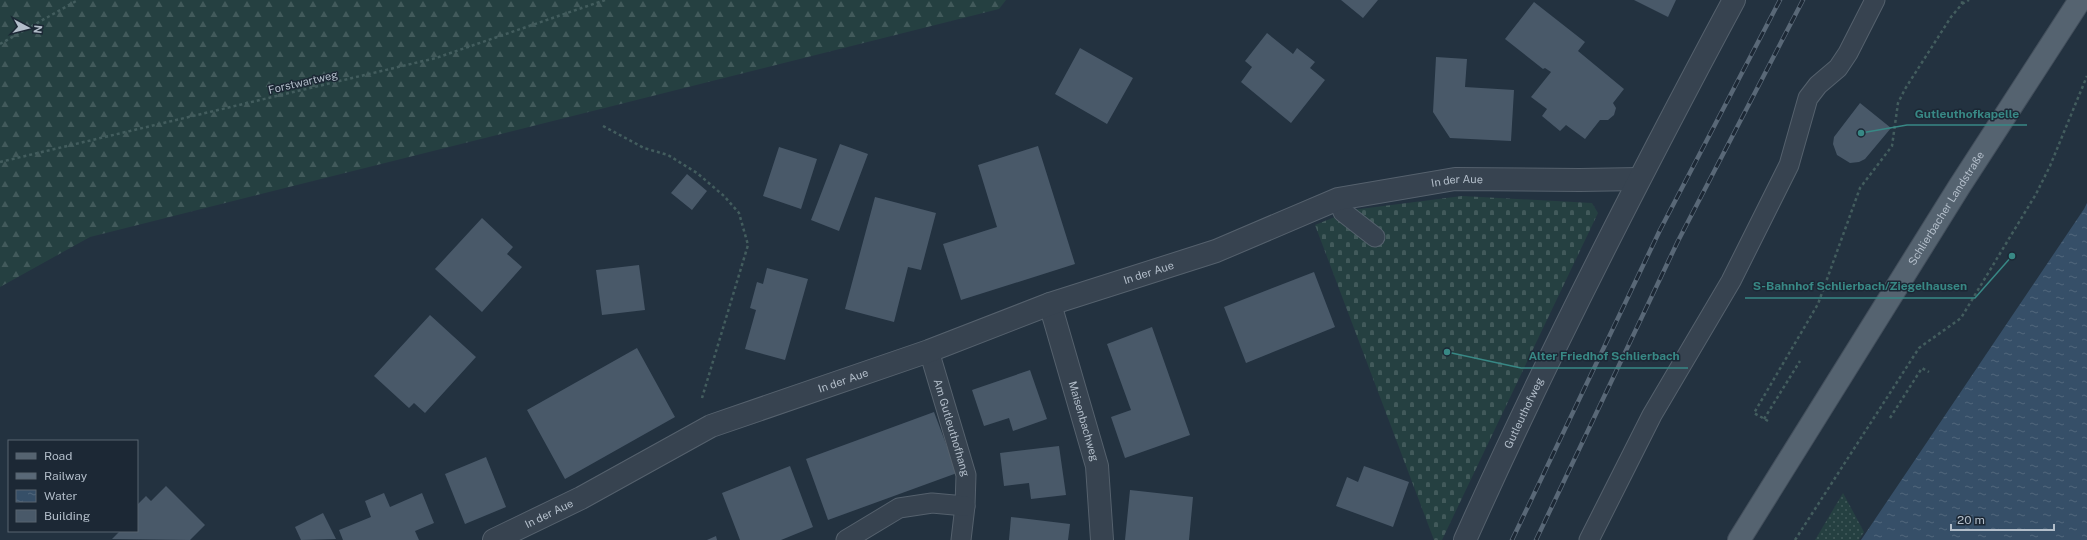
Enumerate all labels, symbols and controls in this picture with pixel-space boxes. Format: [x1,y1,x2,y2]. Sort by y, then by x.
north arrow [8,8,48,48]
text: N [31,24,44,34]
street label: Forstwartweg [267,68,339,96]
callout: Gutleuthofkapelle [1907,101,2027,125]
text: Gutleuthofkapelle [1915,107,2019,121]
street label: Schlierbacher Landstraße [1906,149,1986,267]
street label: In der Aue [1430,173,1483,189]
street label: In der Aue [1122,259,1175,286]
callout: S-Bahnhof Schlierbach/Ziegelhausen [1745,274,1975,298]
text: S-Bahnhof Schlierbach/Ziegelhausen [1753,279,1967,293]
callout: Alter Friedhof Schlierbach [1521,344,1688,368]
text: Alter Friedhof Schlierbach [1528,349,1680,363]
street label: In der Aue [817,366,870,395]
street label: Gutleuthofweg [1502,375,1546,450]
street label: Am Gutleuthofhang [932,378,972,478]
street label: Maisenbachweg [1067,380,1101,463]
legend [8,440,138,532]
text: Road [44,449,72,463]
text: Railway [44,469,88,483]
text: Water [44,489,78,503]
street label: In der Aue [523,497,575,530]
scale bar [1951,506,2054,532]
text: Building [44,509,90,523]
text: 20 m [1957,513,1985,527]

